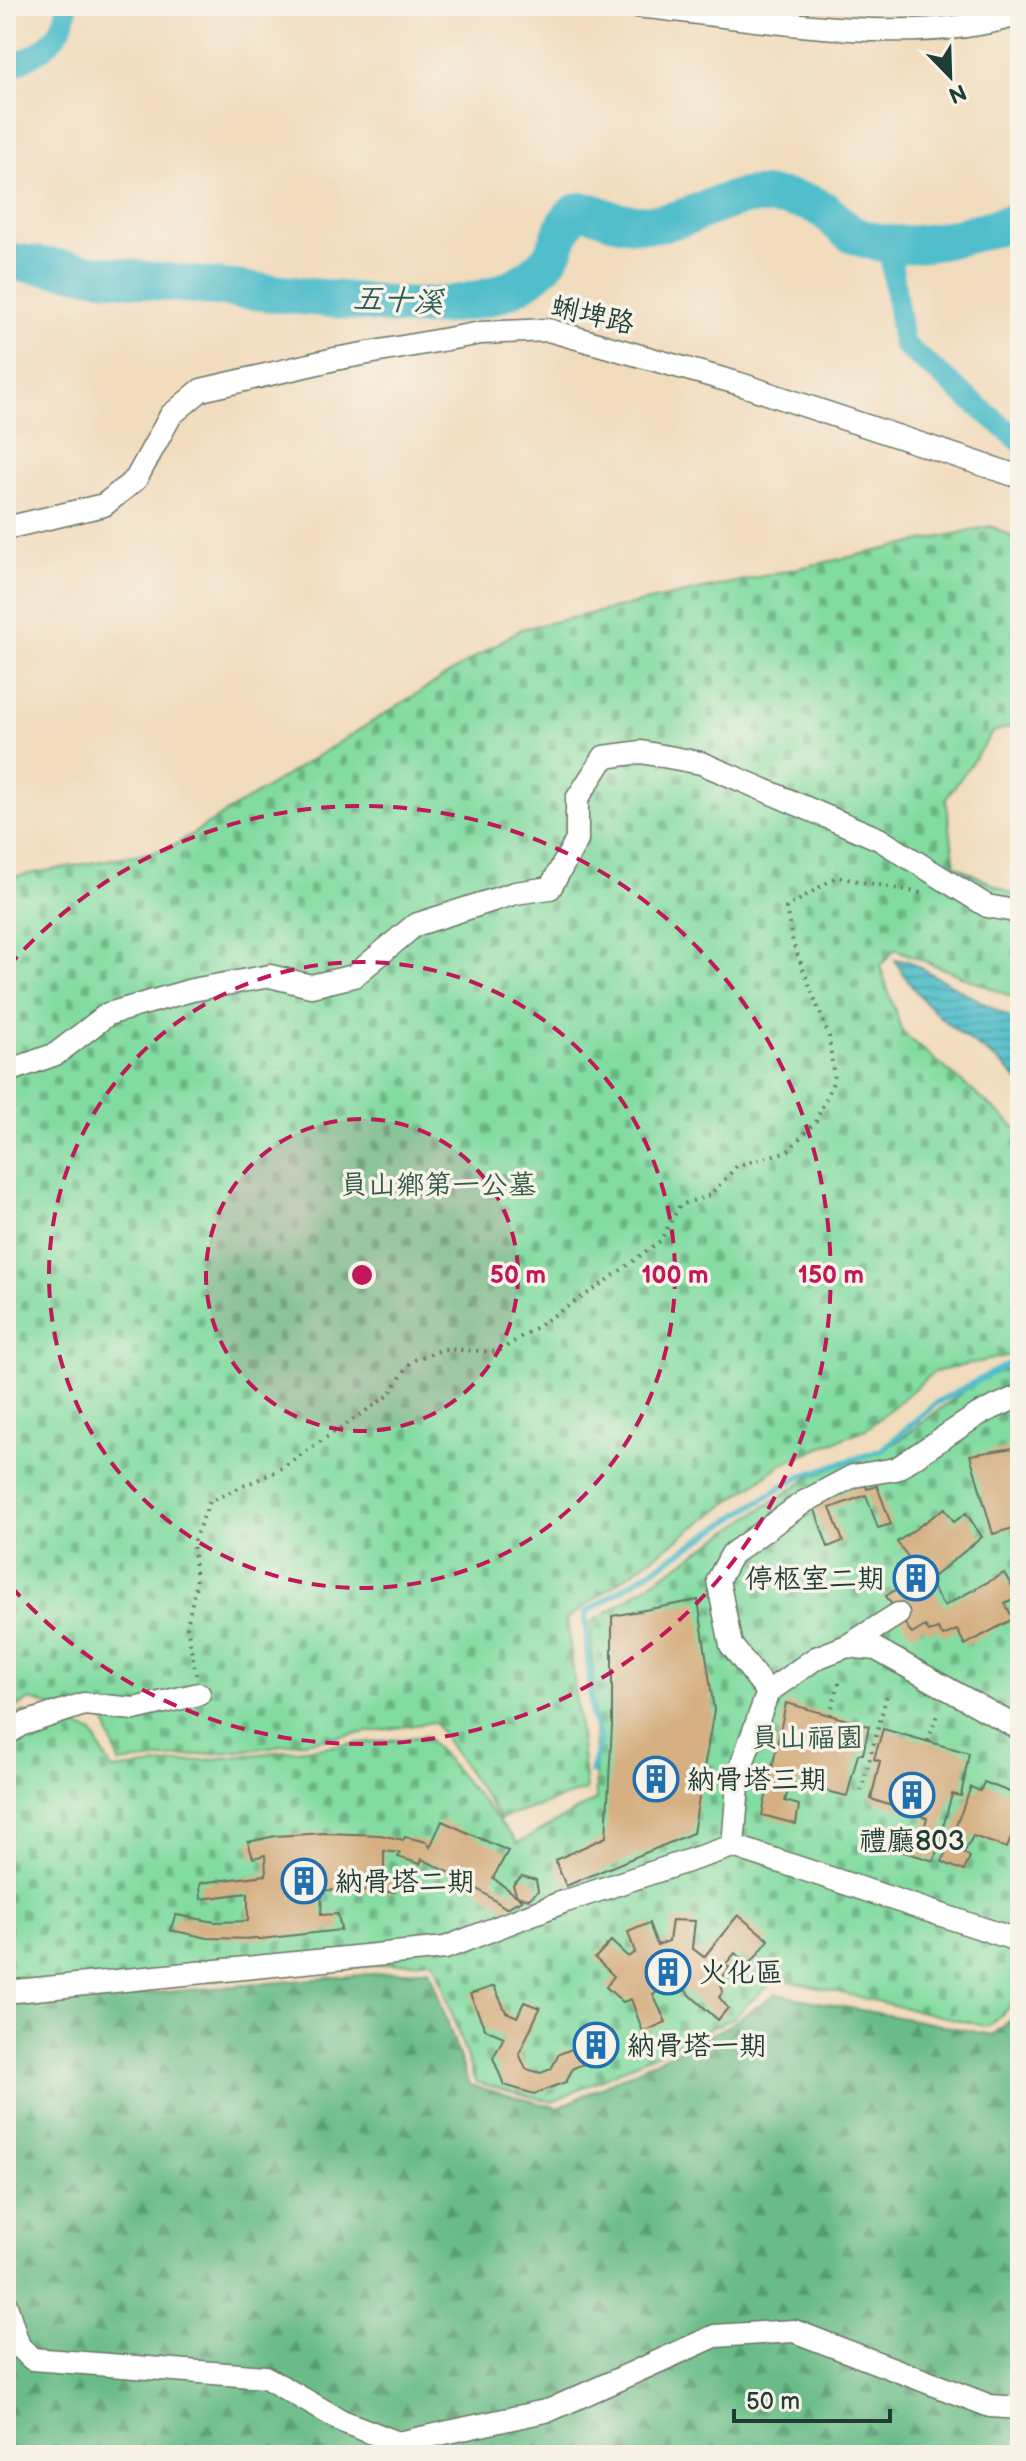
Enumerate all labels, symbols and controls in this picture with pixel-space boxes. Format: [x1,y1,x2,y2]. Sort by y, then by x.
north arrow [910,36,990,116]
text: N [944,77,970,109]
water label: 五十溪 [352,281,446,321]
street label: 蜊埤路 [548,290,637,341]
park label: 員山鄉第一公墓 [340,1169,536,1202]
centre of rings [348,1261,376,1289]
text: 50 m [490,1261,546,1290]
text: 100 m [642,1261,708,1290]
text: 150 m [798,1261,864,1290]
building icon: 停柩室二期 [892,1554,940,1602]
place label: 停柩室二期 [745,1563,885,1596]
park label: 員山福園 [751,1722,863,1755]
building icon: 納骨塔三期 [632,1755,680,1803]
place label: 納骨塔三期 [687,1764,827,1797]
building icon: 禮廳803 [888,1771,936,1819]
place label: 禮廳803 [859,1825,965,1858]
building icon: 納骨塔二期 [280,1857,328,1905]
place label: 納骨塔二期 [335,1866,475,1899]
building icon: 火化區 [644,1948,692,1996]
place label: 火化區 [699,1957,783,1990]
building icon: 納骨塔一期 [572,2021,620,2069]
place label: 納骨塔一期 [627,2030,767,2063]
scale bar [734,2373,890,2423]
text: 50 m [746,2387,800,2416]

